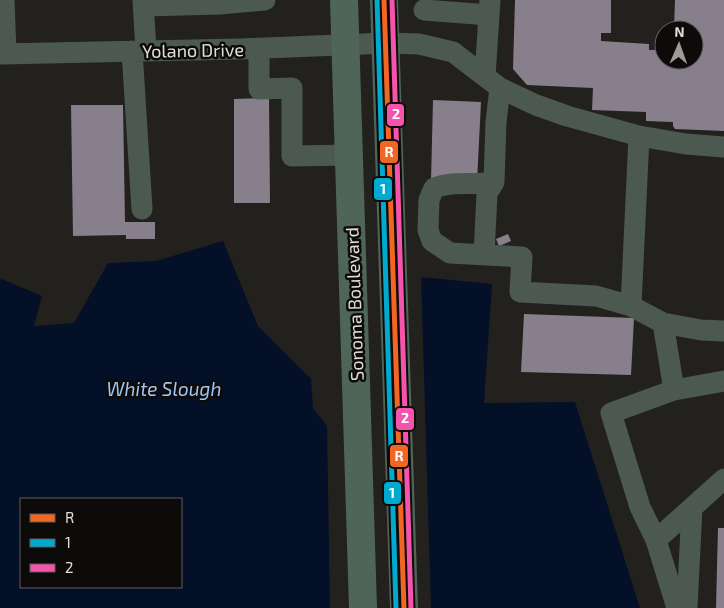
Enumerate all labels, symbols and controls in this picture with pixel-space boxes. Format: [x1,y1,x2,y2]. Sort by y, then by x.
north arrow [654,20,704,70]
text: N [674,23,685,40]
street label: Yolano Drive [142,38,244,62]
line badge: 2 [386,103,405,127]
text: 2 [392,105,400,122]
line badge: R [379,140,399,164]
text: R [384,143,394,160]
line badge: 1 [373,177,393,201]
text: 1 [380,180,386,197]
street label: Sonoma Boulevard [340,227,368,381]
water label: White Slough [107,377,221,400]
line badge: 2 [395,407,415,431]
text: 2 [401,409,409,426]
line badge: R [389,444,409,468]
text: R [394,447,404,464]
line badge: 1 [383,481,402,505]
text: 1 [389,484,395,501]
legend [20,498,182,588]
text: R [65,508,74,526]
text: 1 [65,533,71,551]
text: 2 [65,558,73,576]

